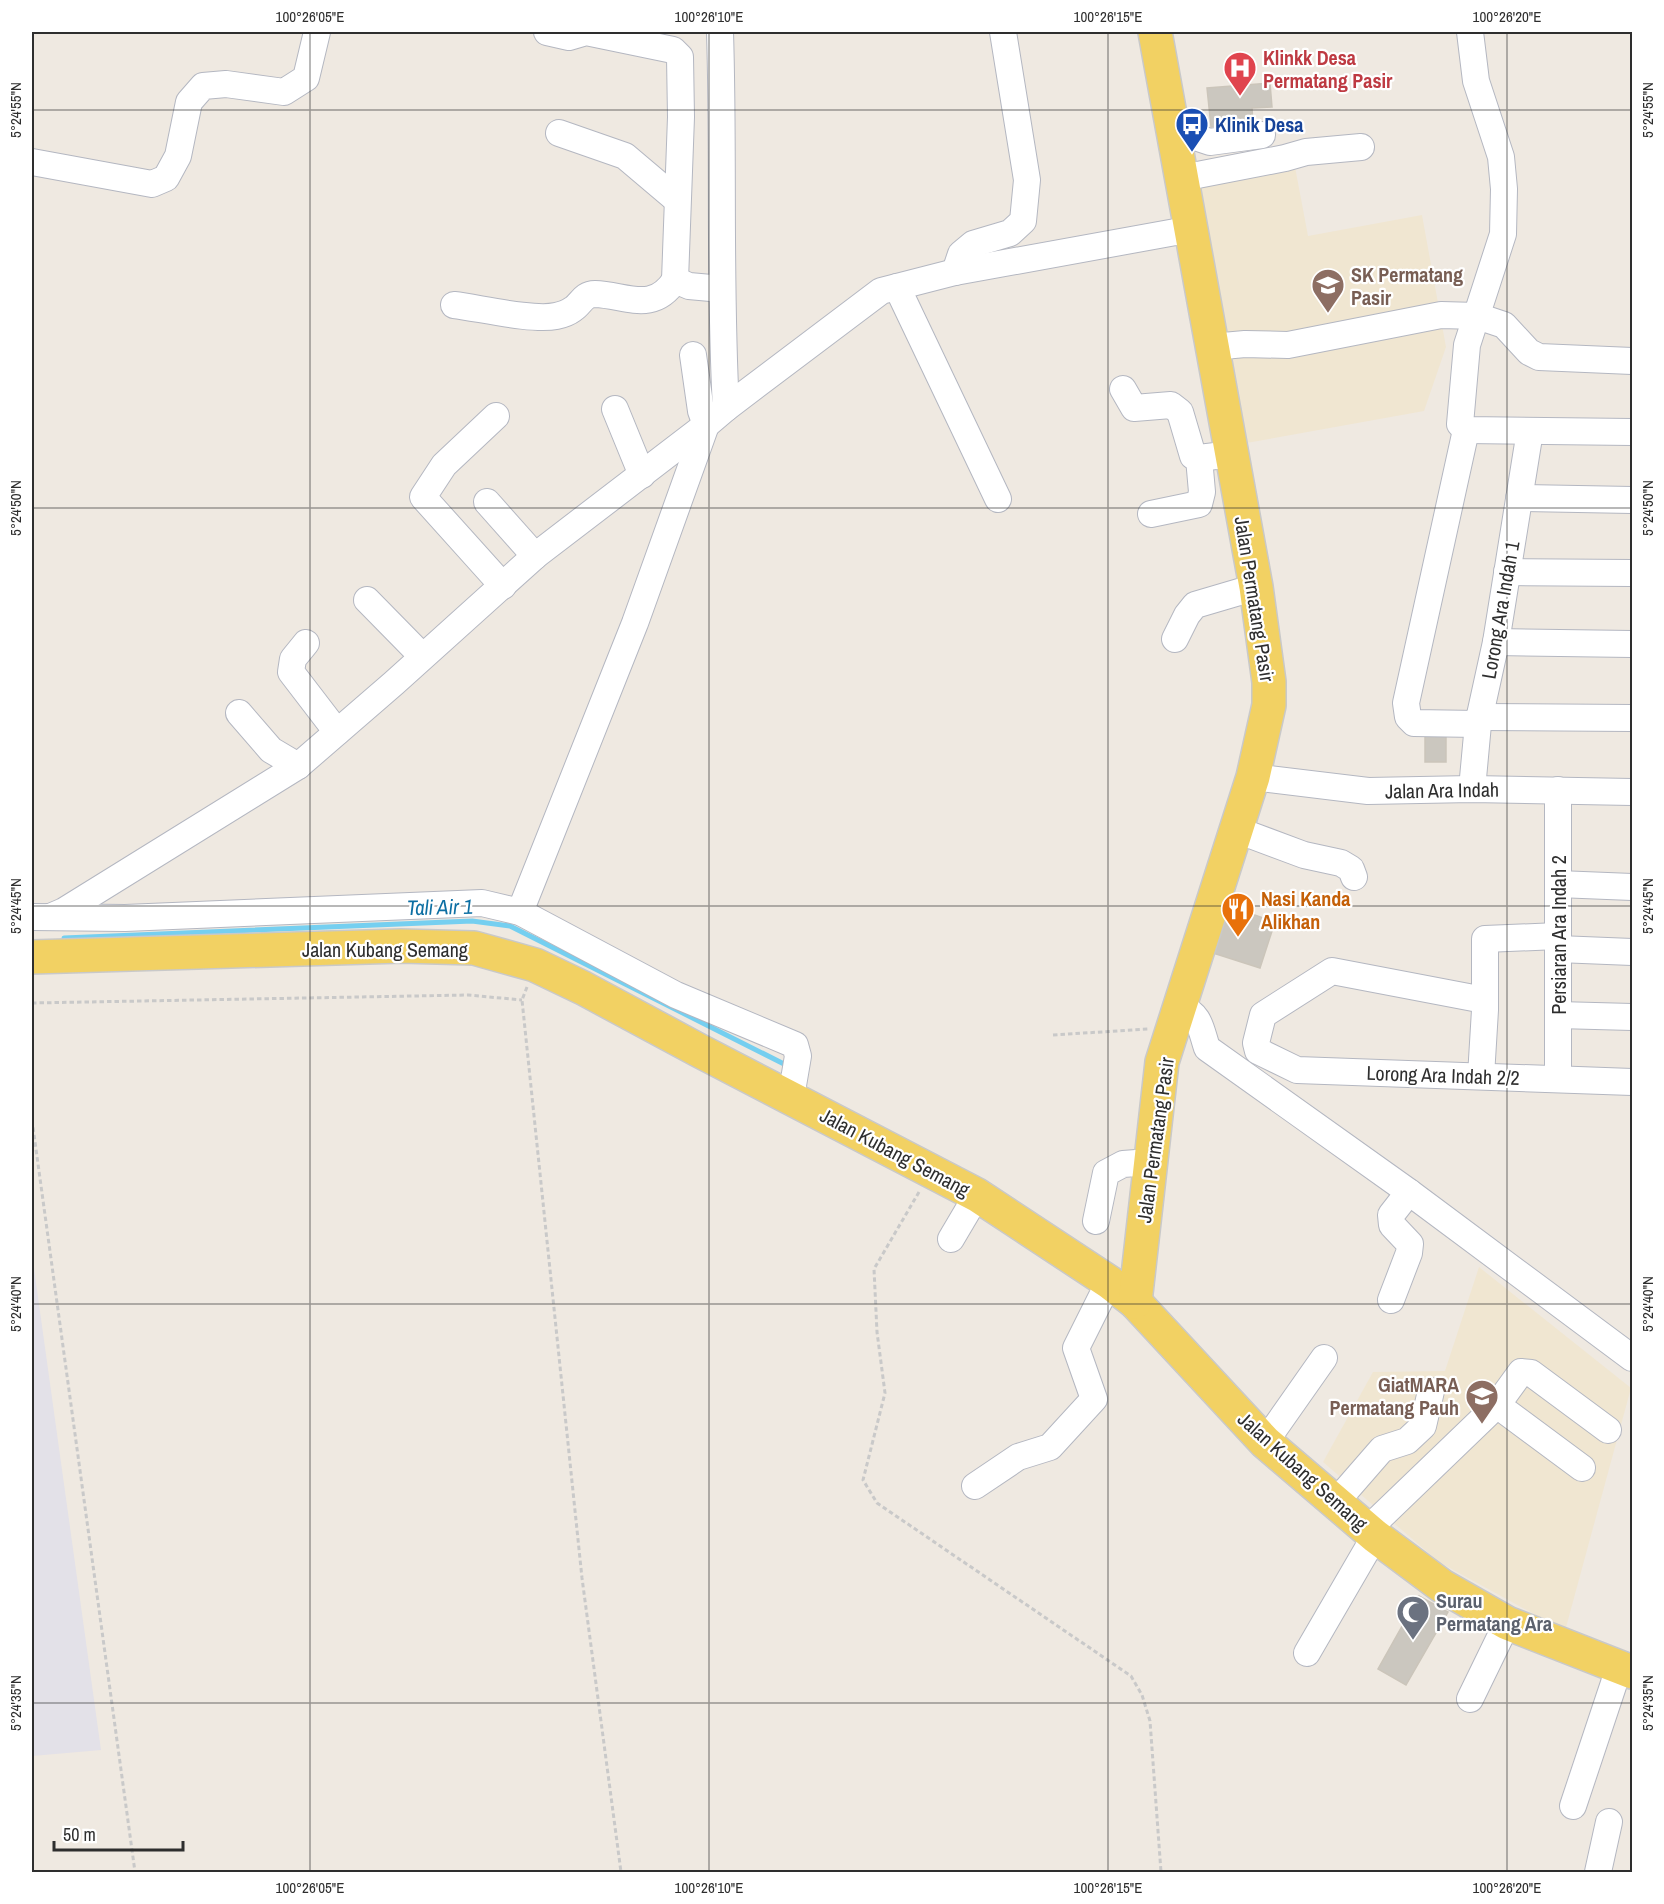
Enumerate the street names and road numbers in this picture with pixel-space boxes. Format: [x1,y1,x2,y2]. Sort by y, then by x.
street label: Jalan Permatang Pasir [1229,515,1281,684]
street label: Lorong Ara Indah 1 [1475,539,1525,681]
street label: Jalan Ara Indah [1385,776,1499,804]
street label: Persiaran Ara Indah 2 [1545,855,1572,1015]
street label: Jalan Kubang Semang [302,936,468,963]
street label: Jalan Permatang Pasir [1130,1055,1180,1224]
street label: Lorong Ara Indah 2/2 [1366,1059,1520,1091]
street label: Jalan Kubang Semang [815,1101,975,1203]
street label: Jalan Kubang Semang [1232,1405,1374,1537]

